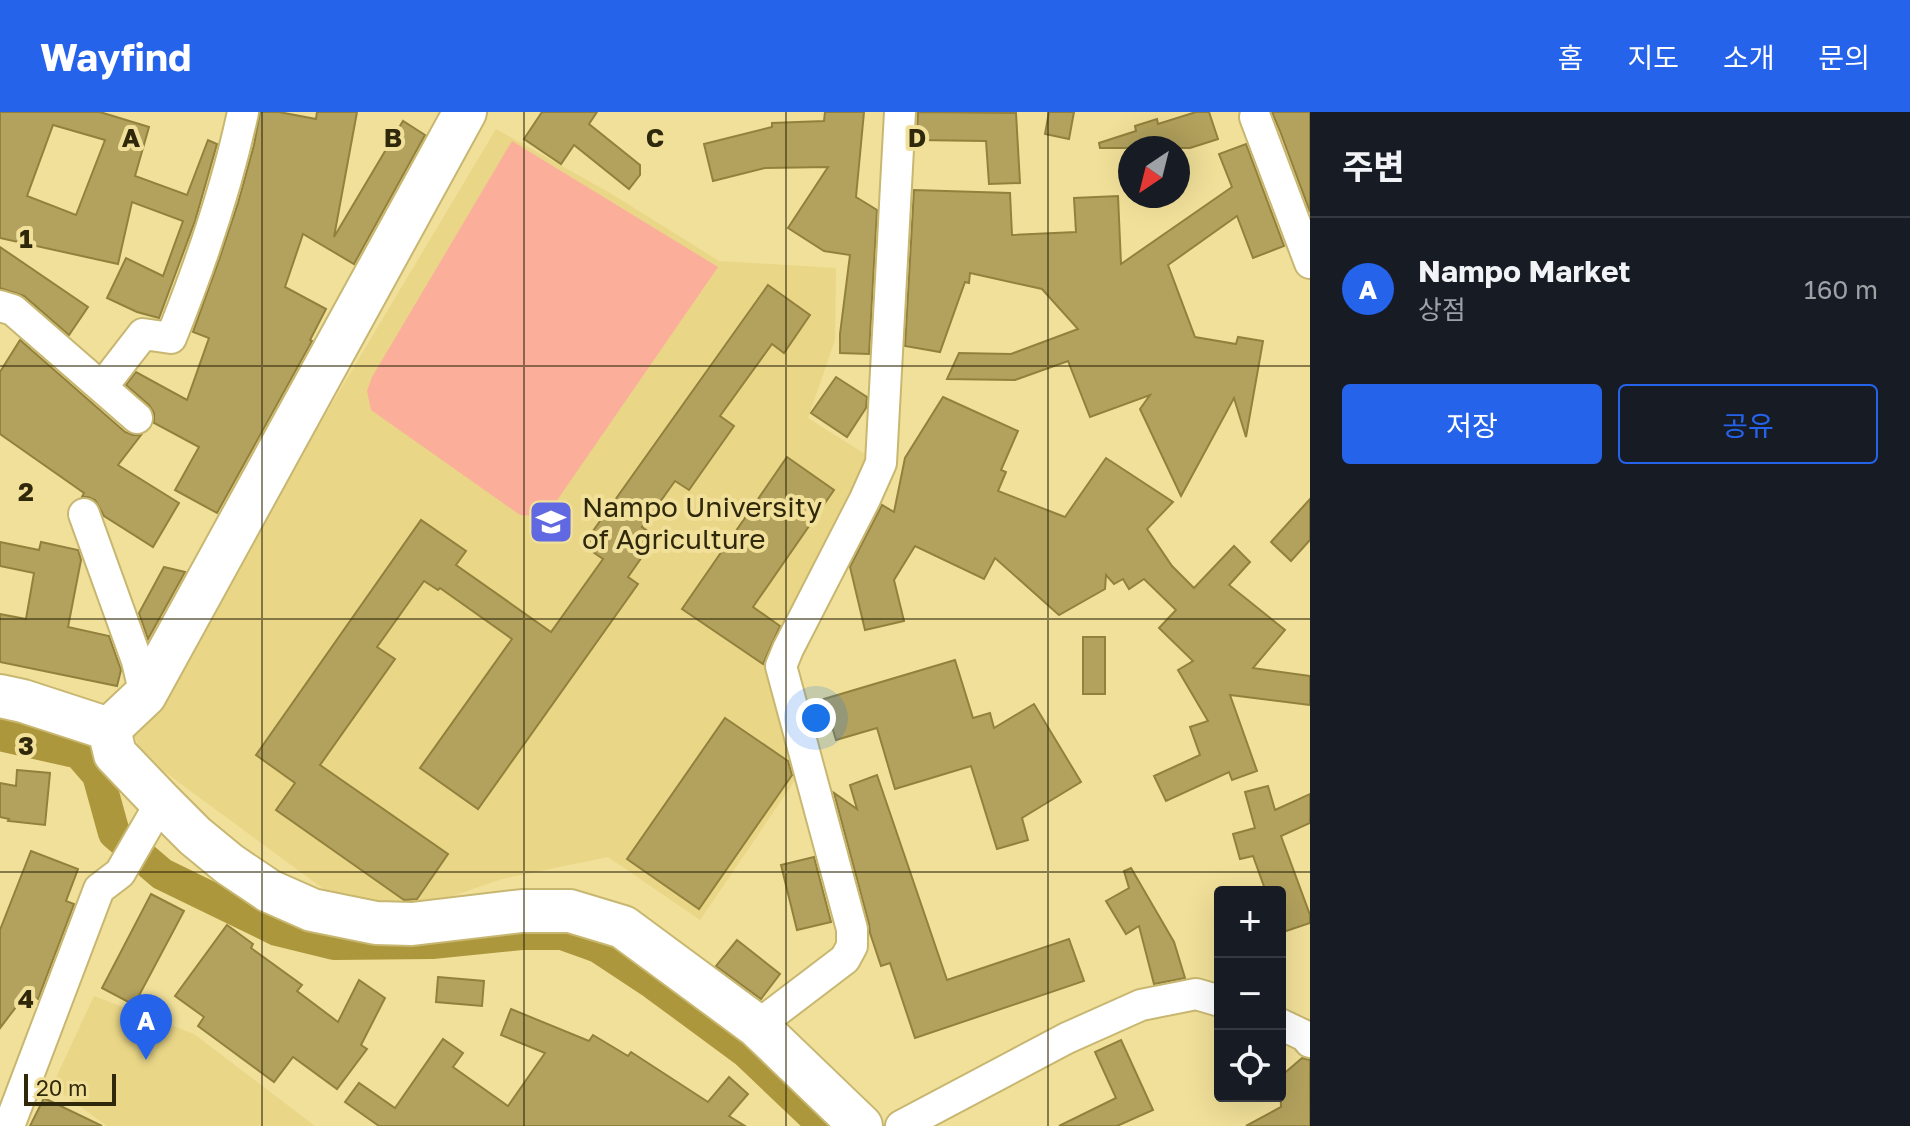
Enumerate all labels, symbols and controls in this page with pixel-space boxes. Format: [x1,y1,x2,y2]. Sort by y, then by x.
text: Wayfind [40,34,191,79]
text: 홈 [1558,41,1583,74]
text: 지도 [1627,41,1679,74]
text: 소개 [1723,41,1774,74]
text: 문의 [1818,41,1870,74]
text: A [122,122,141,153]
text: B [384,122,402,153]
text: C [646,122,664,153]
text: D [908,122,926,153]
north arrow [1118,136,1190,208]
text: 주변 [1342,146,1405,186]
text: 1 [19,223,33,254]
text: Nampo Market [1418,253,1631,289]
text: A [1359,274,1377,305]
text: 160 m [1804,274,1878,305]
text: 상점 [1418,294,1466,325]
button: 저장 [1342,384,1602,464]
button: 공유 [1618,384,1878,464]
text: 2 [18,476,34,507]
place label: Nampo University of Agriculture [582,490,822,555]
school or university icon: Nampo University of Agriculture [527,498,575,546]
your location [796,698,836,738]
text: 3 [18,730,34,761]
map controls [1214,886,1286,1102]
button: + [1214,886,1286,958]
button: − [1214,958,1286,1030]
text: 4 [18,983,34,1014]
pin: A [120,994,172,1060]
button: locate [1214,1030,1286,1102]
scale bar [24,1070,116,1106]
text: 20 m [36,1074,87,1101]

